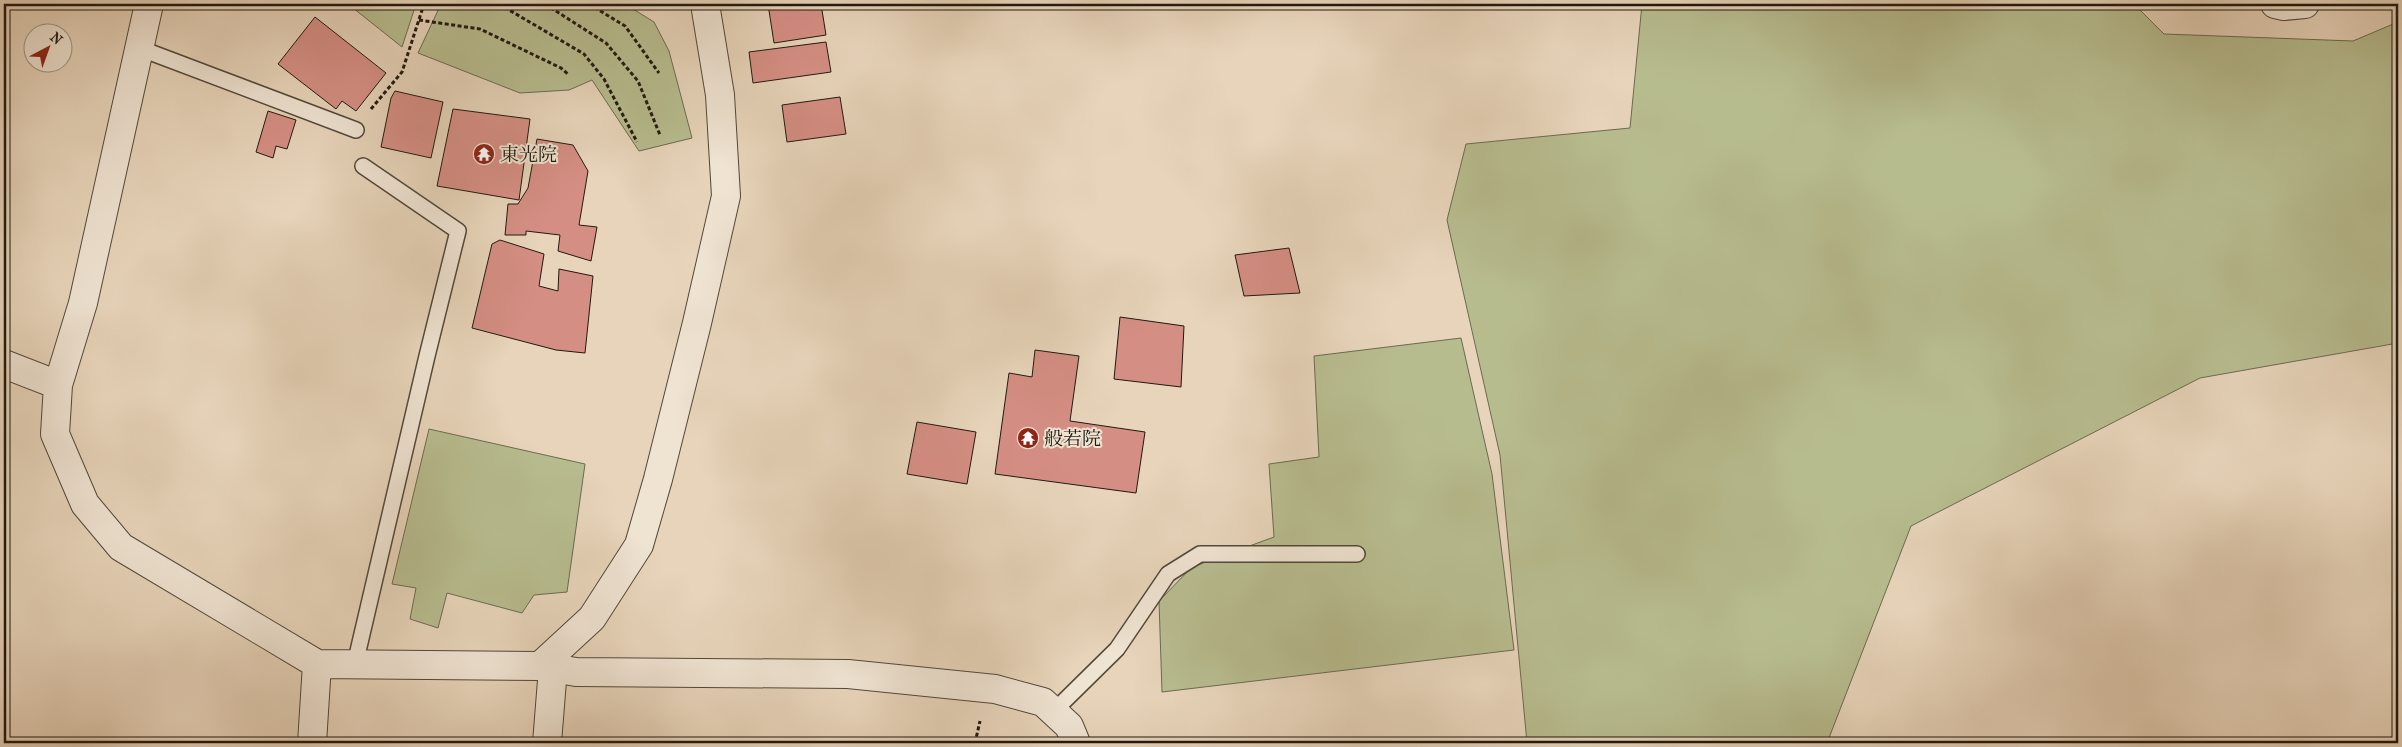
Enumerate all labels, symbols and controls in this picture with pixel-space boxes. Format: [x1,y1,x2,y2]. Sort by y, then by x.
north arrow [22,22,72,72]
text: N [47,29,66,49]
temple icon: 東光院 [472,142,496,166]
place label: 東光院 [500,144,557,166]
temple icon: 般若院 [1016,426,1040,450]
place label: 般若院 [1044,428,1101,450]

